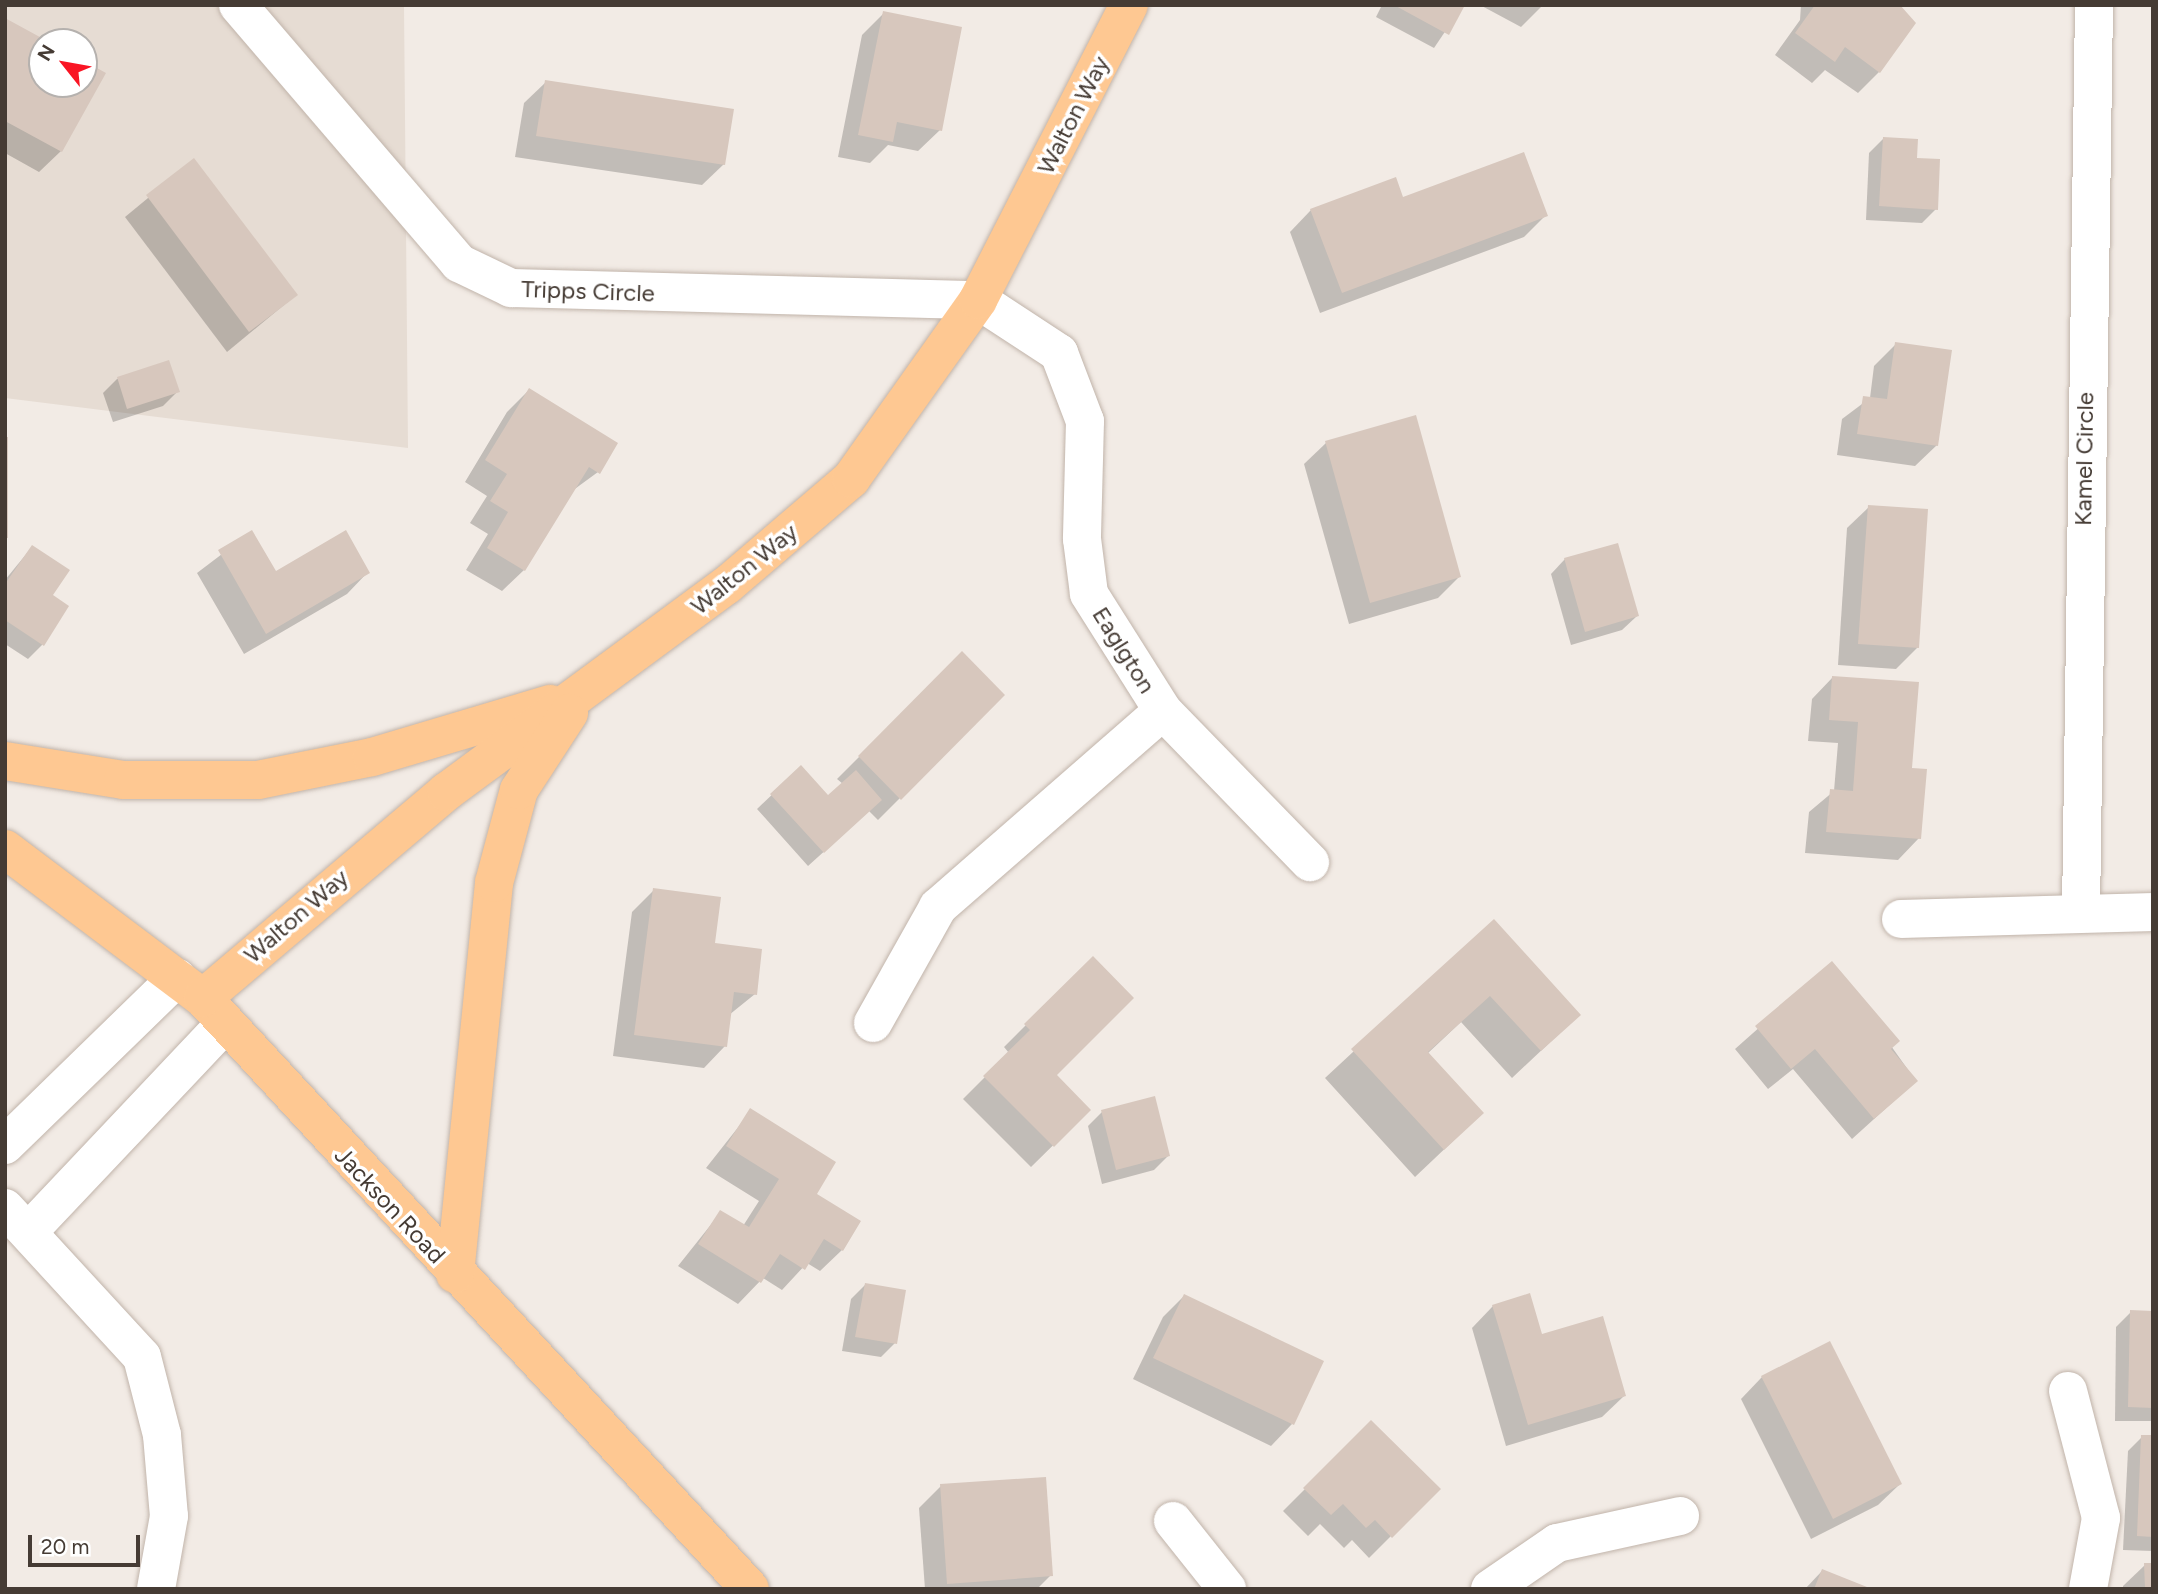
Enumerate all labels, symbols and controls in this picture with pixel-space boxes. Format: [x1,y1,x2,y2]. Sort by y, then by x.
north arrow [28,28,98,98]
text: N [33,41,60,65]
street label: Walton Way [1031,51,1115,179]
street label: Tripps Circle [521,274,655,308]
street label: Kamel Circle [2068,392,2100,526]
street label: Walton Way [685,517,803,621]
street label: Eaglgton [1086,602,1162,698]
street label: Walton Way [238,863,354,969]
street label: Jackson Road [329,1141,451,1269]
scale bar [32,1520,144,1564]
text: 20 m [41,1534,89,1559]

